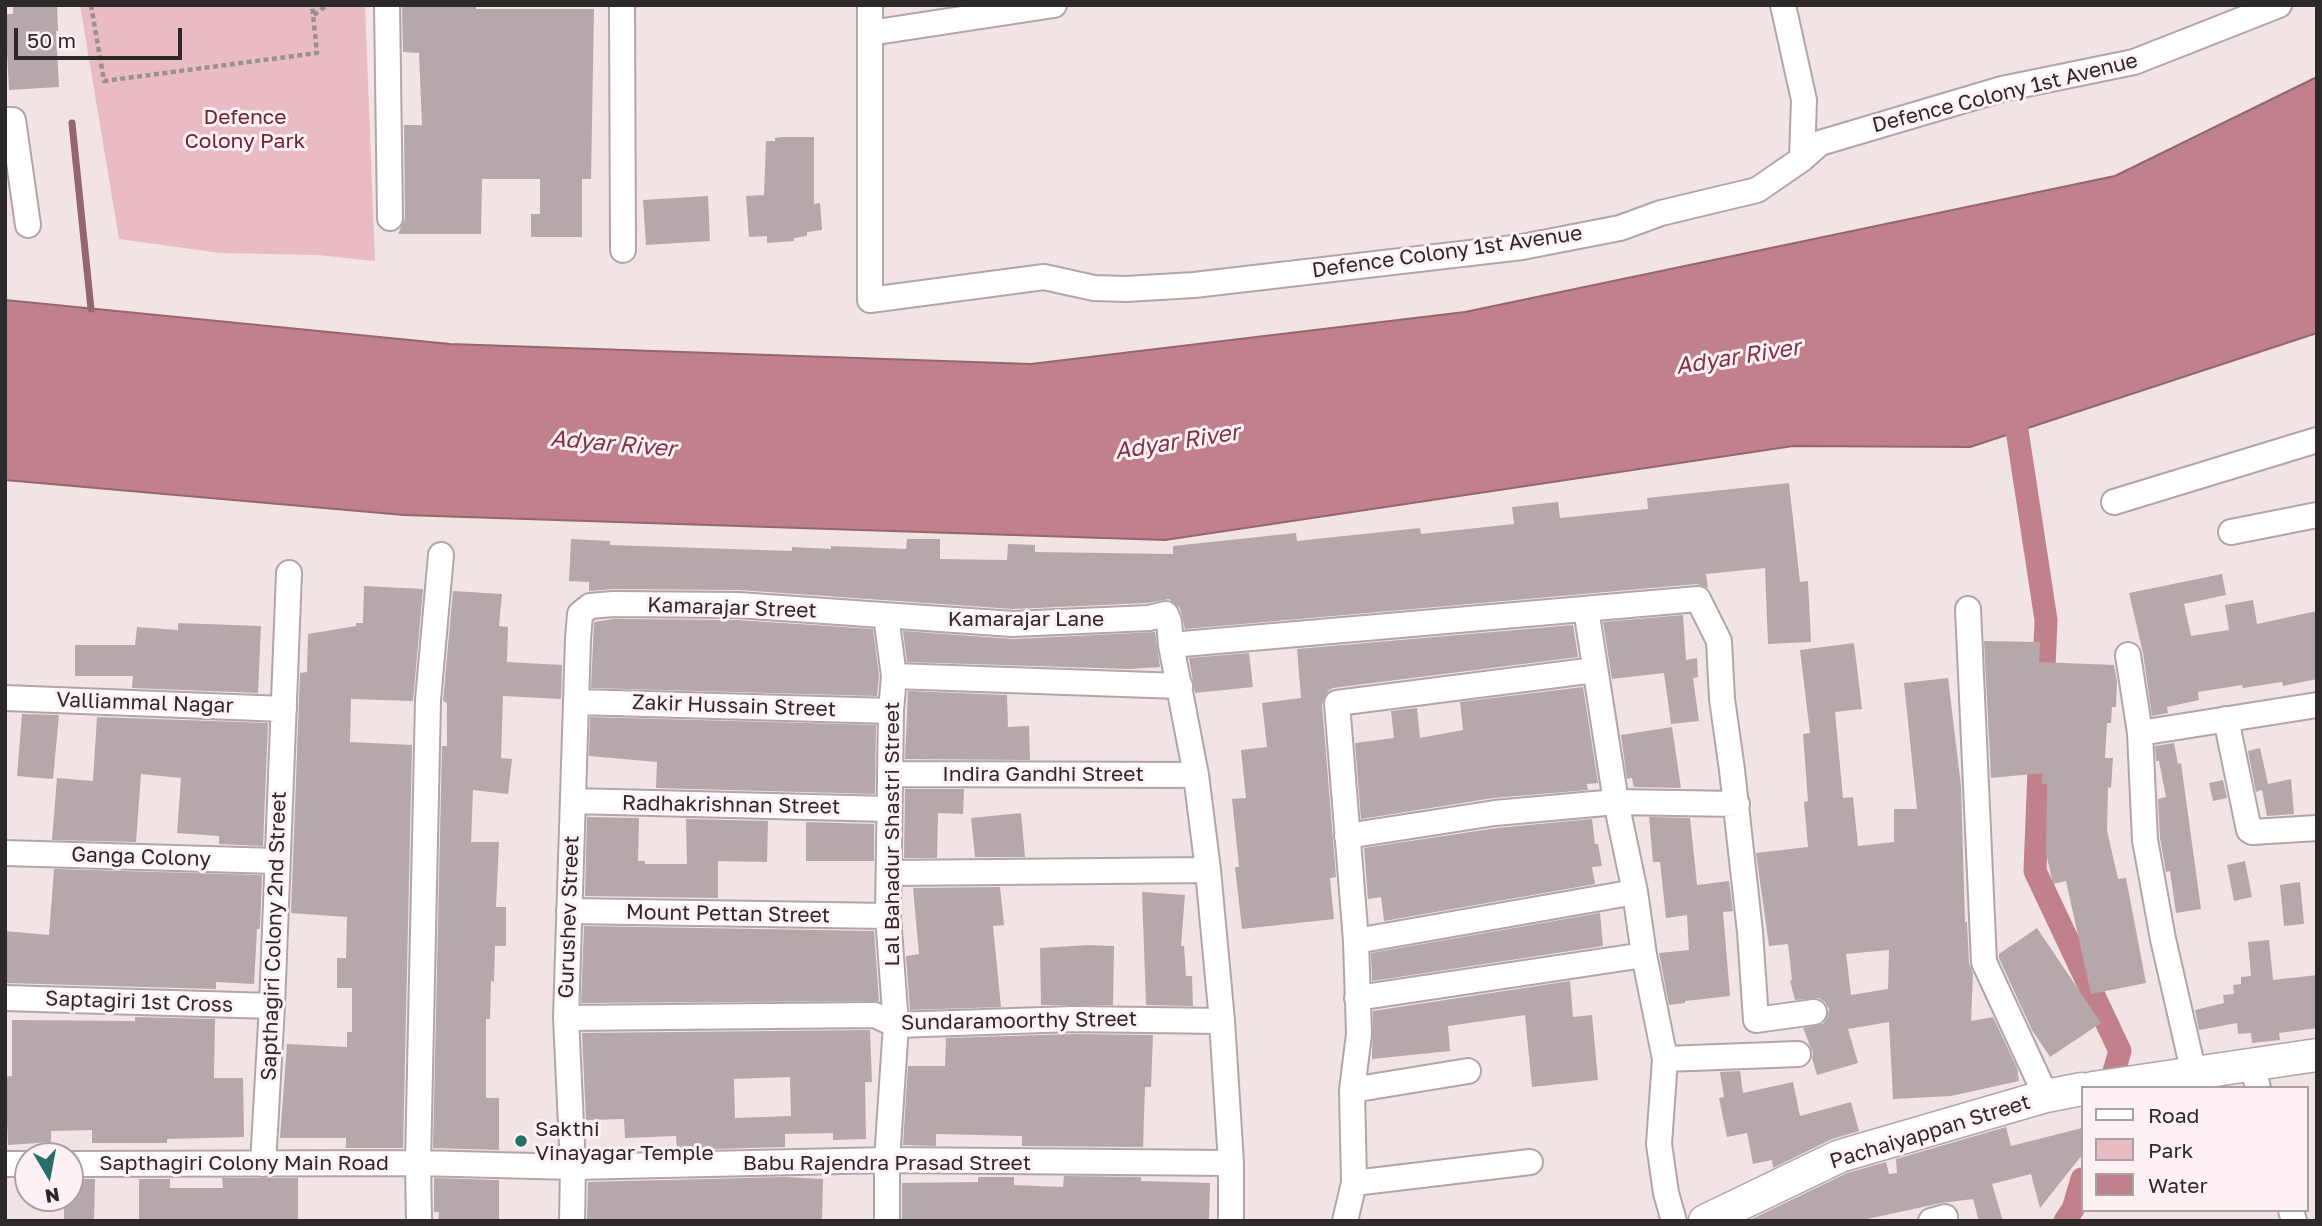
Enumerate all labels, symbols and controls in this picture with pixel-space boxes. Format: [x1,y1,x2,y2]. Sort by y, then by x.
scale bar [18,14,186,58]
text: 50 m [27,27,76,53]
street label: Defence Colony 1st Avenue [1870,48,2140,138]
park label: Defence Colony Park [185,104,305,154]
street label: Defence Colony 1st Avenue [1310,221,1584,283]
water label: Adyar River [1674,334,1802,380]
water label: Adyar River [1113,419,1241,465]
water label: Adyar River [549,425,677,463]
street label: Kamarajar Street [647,592,817,624]
street label: Kamarajar Lane [948,606,1104,632]
street label: Valliammal Nagar [56,687,234,719]
street label: Zakir Hussain Street [632,690,836,722]
street label: Lal Bahadur Shastri Street [879,702,905,966]
street label: Indira Gandhi Street [942,761,1144,787]
street label: Radhakrishnan Street [622,790,840,820]
street label: Sapthagiri Colony 2nd Street [256,791,292,1081]
street label: Gurushev Street [554,835,584,999]
street label: Ganga Colony [71,842,211,872]
street label: Mount Pettan Street [626,900,830,928]
street label: Saptagiri 1st Cross [45,986,233,1018]
street label: Sundaramoorthy Street [901,1006,1137,1036]
legend [2080,1086,2308,1212]
street label: Pachaiyappan Street [1827,1090,2033,1174]
text: Road [2148,1102,2199,1128]
place label: Sakthi Vinayagar Temple [535,1116,714,1166]
marker: Sakthi Vinayagar Temple [513,1133,529,1149]
text: Park [2148,1137,2193,1163]
north arrow [14,1142,84,1212]
street label: Sapthagiri Colony Main Road [99,1150,389,1176]
street label: Babu Rajendra Prasad Street [743,1150,1031,1176]
text: Water [2148,1172,2208,1198]
text: N [43,1184,62,1209]

